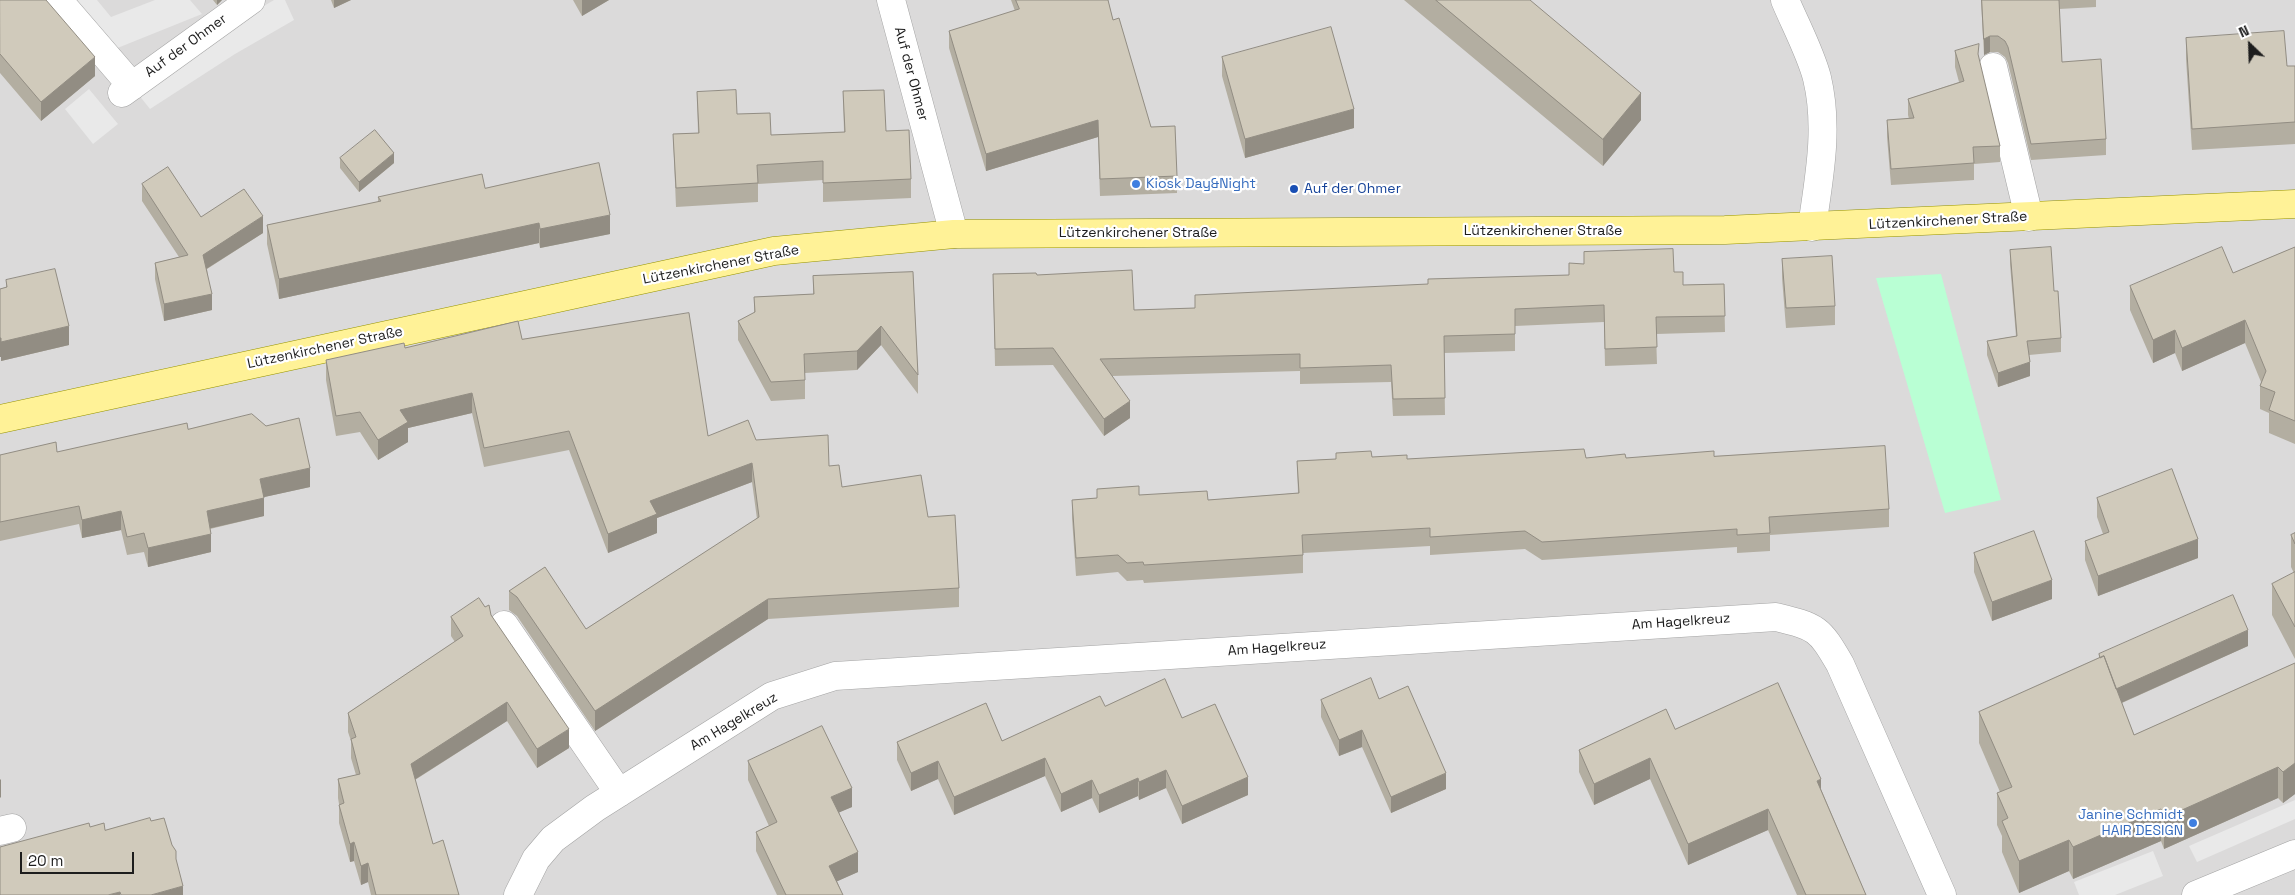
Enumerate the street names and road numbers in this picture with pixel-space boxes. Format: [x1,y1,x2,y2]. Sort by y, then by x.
street label: Auf der Ohmer [142,11,230,81]
street label: Auf der Ohmer [890,25,932,123]
street label: Lützenkirchener Straße [1868,208,2028,234]
street label: Lützenkirchener Straße [1464,223,1622,239]
street label: Lützenkirchener Straße [1059,225,1217,241]
street label: Lützenkirchener Straße [642,242,800,288]
street label: Lützenkirchener Straße [246,323,404,373]
street label: Am Hagelkreuz [1631,610,1731,634]
street label: Am Hagelkreuz [1227,636,1327,660]
street label: Am Hagelkreuz [687,689,781,755]

